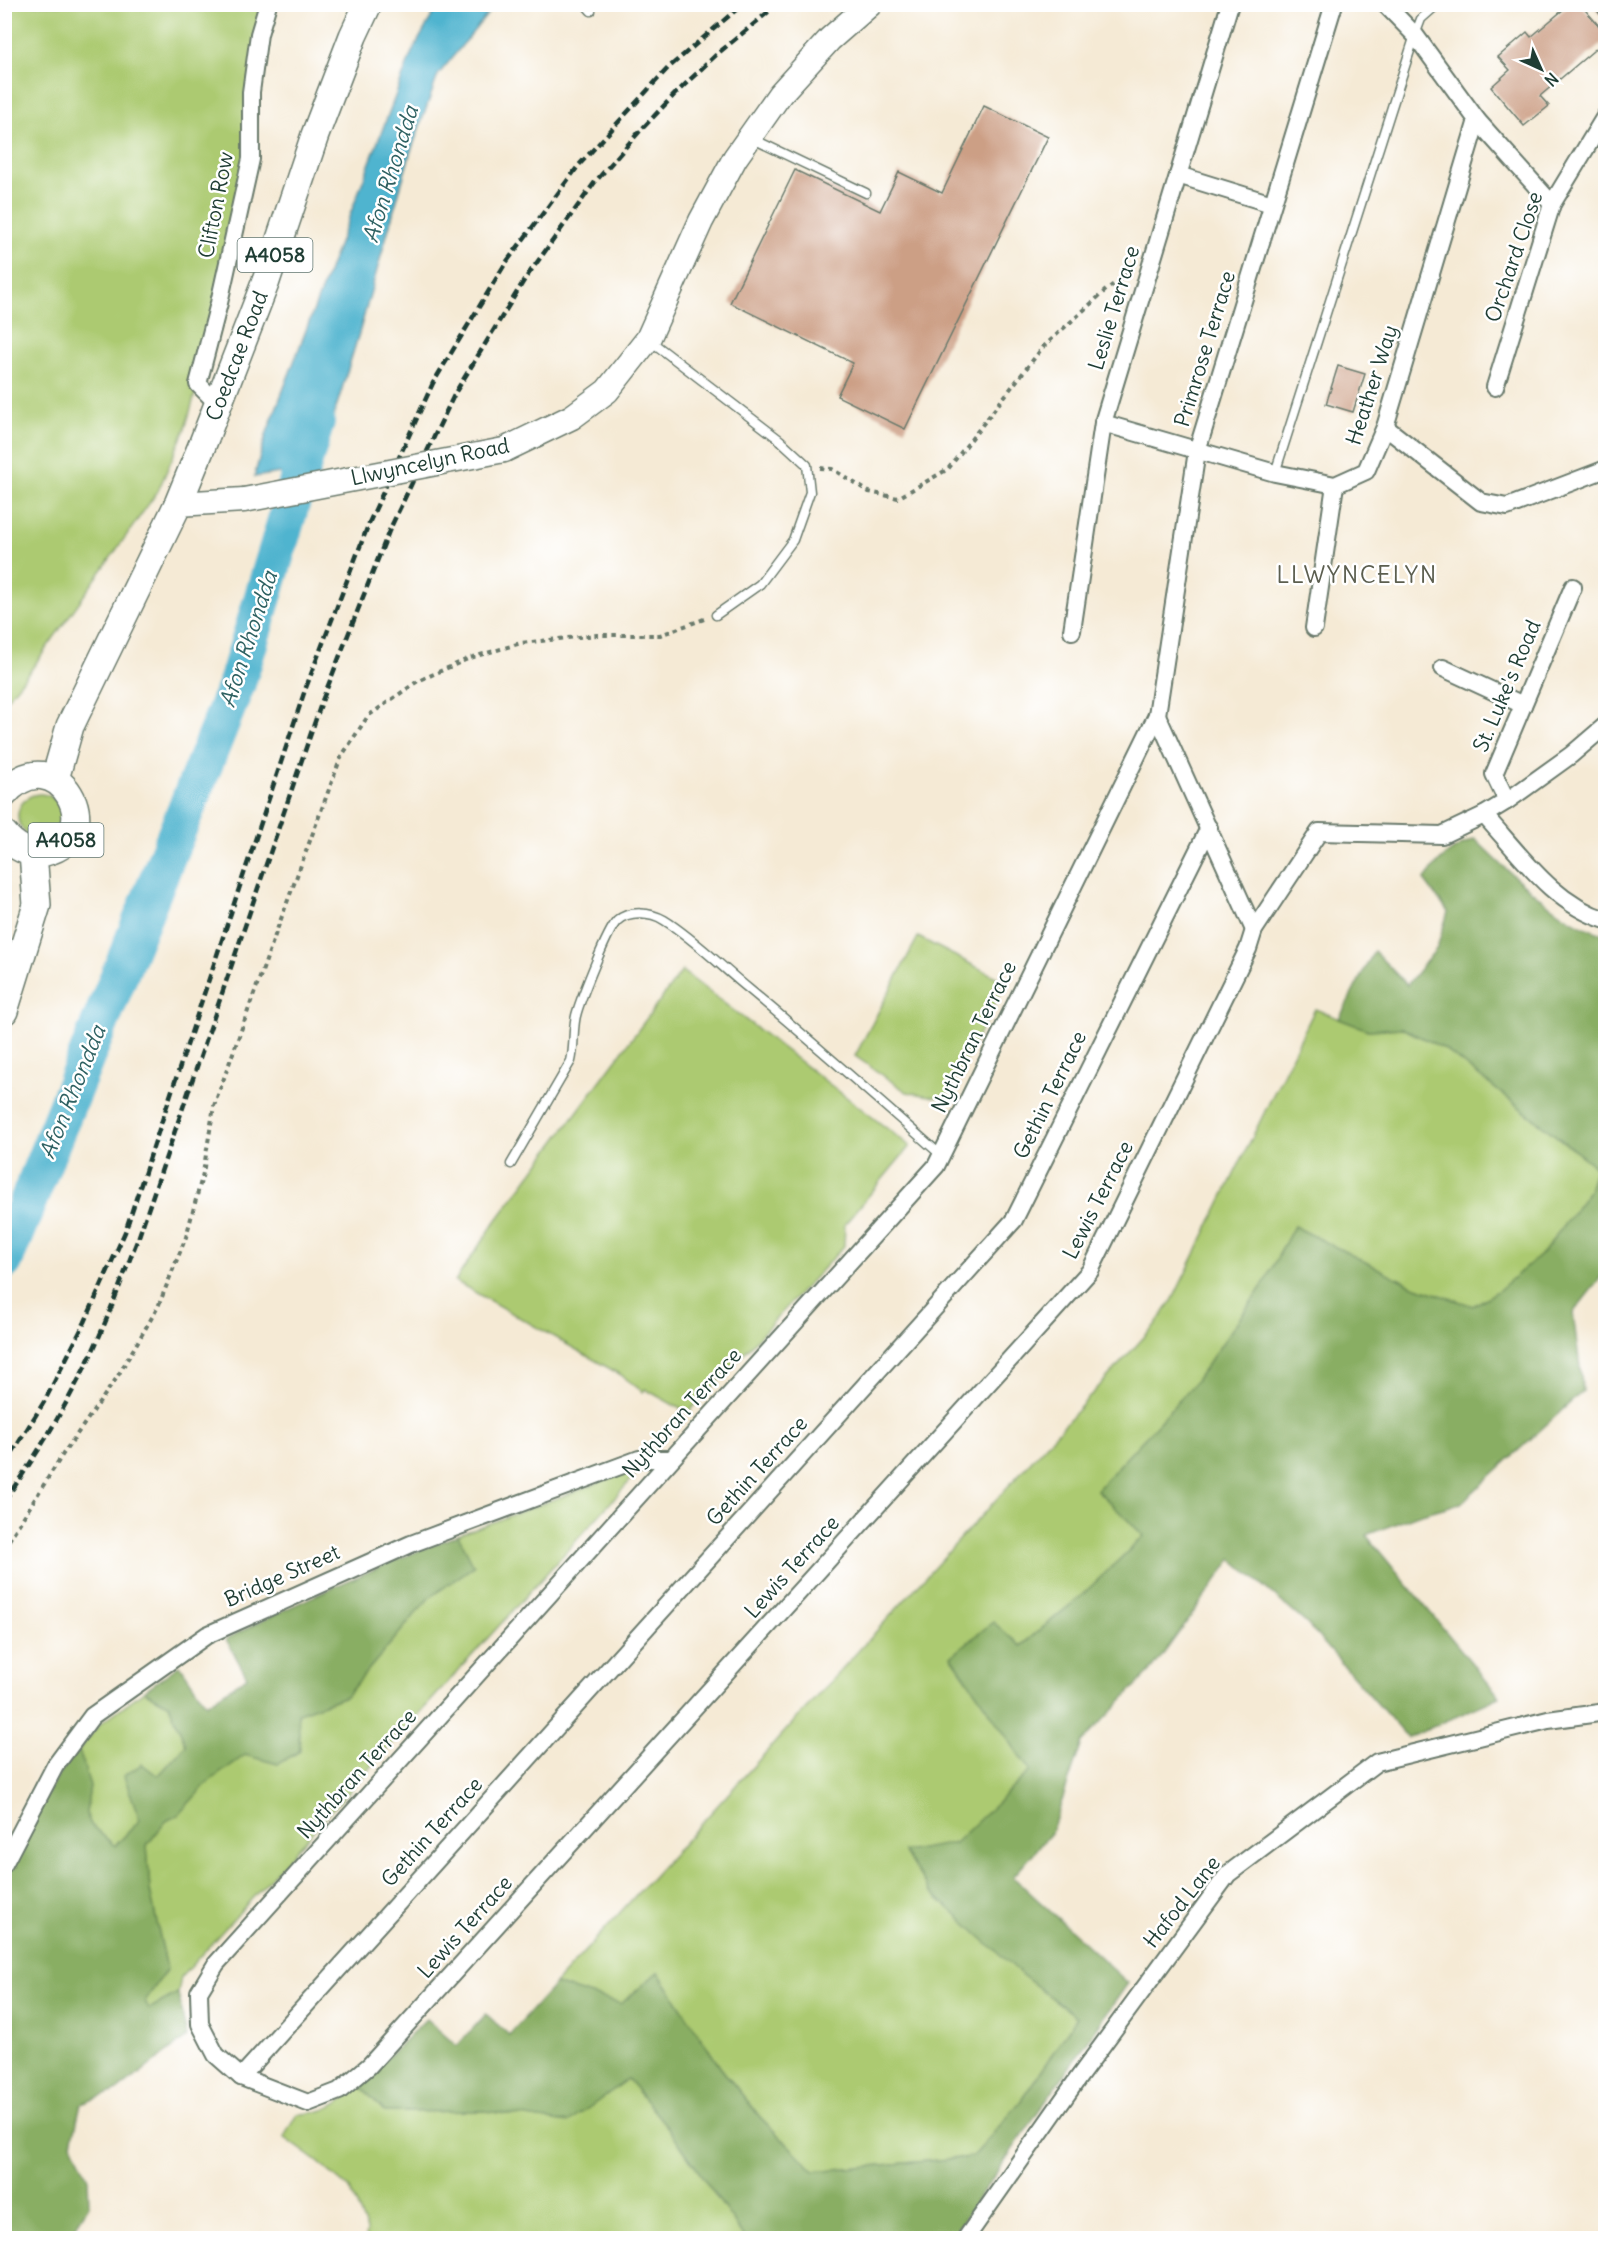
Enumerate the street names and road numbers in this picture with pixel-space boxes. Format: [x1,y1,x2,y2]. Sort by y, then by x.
street label: Clifton Row [192,150,239,260]
street label: Orchard Close [1479,188,1548,326]
road number: A4058 [238,238,312,272]
street label: Leslie Terrace [1082,242,1145,373]
street label: Primrose Terrace [1168,268,1241,430]
street label: Coedcae Road [199,287,274,425]
street label: Heather Way [1339,321,1404,448]
street label: Llwyncelyn Road [348,432,512,491]
street label: St. Luke's Road [1467,616,1546,756]
road number: A4058 [28,823,104,857]
street label: Nythbran Terrace [925,956,1022,1117]
street label: Gethin Terrace [1007,1026,1092,1163]
street label: Lewis Terrace [1056,1136,1139,1263]
street label: Nythbran Terrace [616,1342,747,1483]
street label: Gethin Terrace [700,1410,813,1531]
street label: Lewis Terrace [738,1510,845,1624]
street label: Bridge Street [220,1538,344,1613]
street label: Nythbran Terrace [291,1703,422,1844]
street label: Gethin Terrace [375,1771,488,1892]
street label: Hafod Lane [1137,1850,1226,1953]
street label: Lewis Terrace [411,1870,518,1984]

